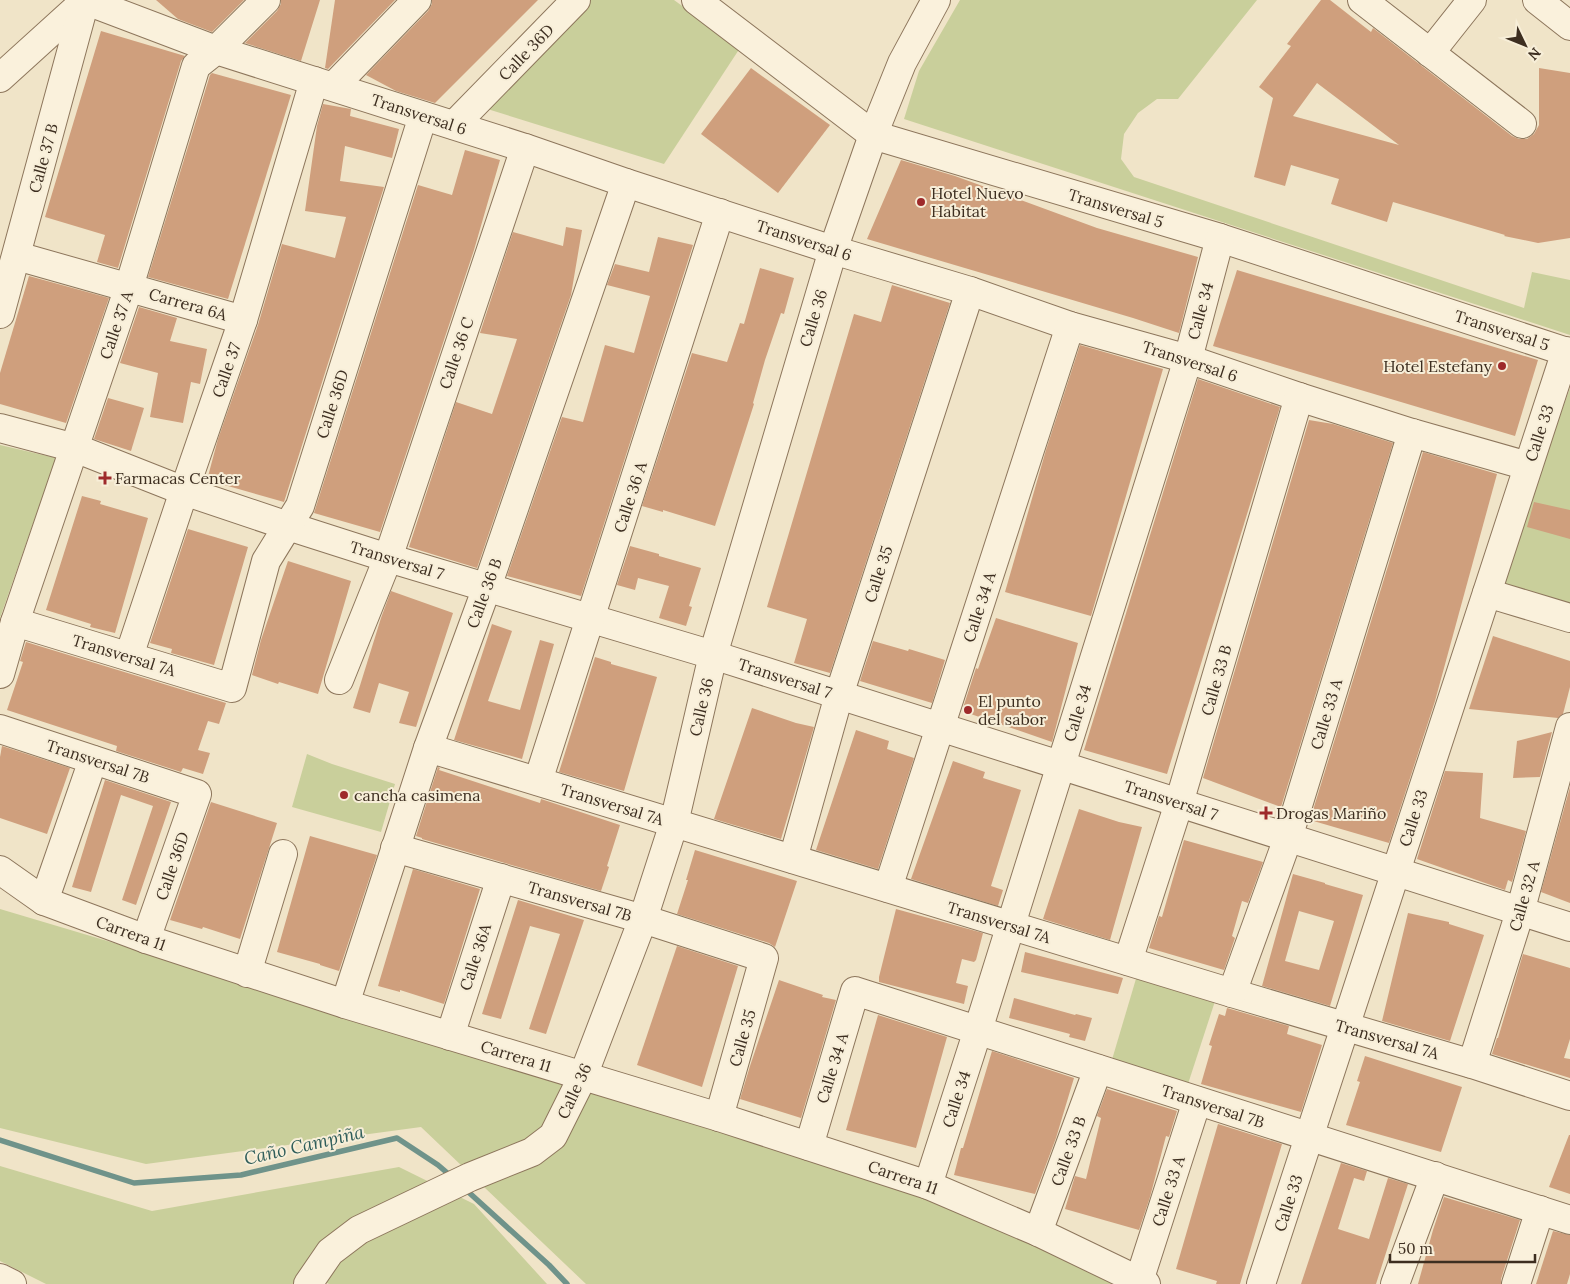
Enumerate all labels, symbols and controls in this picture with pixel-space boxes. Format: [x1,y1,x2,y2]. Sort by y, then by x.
street label: Calle 36D [494,19,558,85]
north arrow [1500,20,1550,70]
text: N [1524,44,1545,64]
street label: Transversal 6 [369,89,469,139]
street label: Calle 37 B [24,121,62,195]
place label: Hotel Nuevo Habitat [931,183,1024,221]
street label: Transversal 5 [1066,184,1166,232]
marker: Hotel Nuevo Habitat [915,196,927,208]
street label: Transversal 6 [754,215,854,265]
street label: Calle 34 [1183,280,1217,342]
street label: Carrera 6A [147,283,230,325]
street label: Calle 37 A [95,287,137,362]
street label: Calle 36 [795,287,831,349]
street label: Transversal 5 [1452,305,1552,355]
street label: Calle 36 C [434,314,478,392]
street label: Transversal 6 [1140,336,1240,386]
street label: Calle 37 [207,339,245,400]
place label: Hotel Estefany [1383,356,1493,376]
marker: Hotel Estefany [1496,360,1508,372]
street label: Calle 36D [312,367,353,441]
street label: Calle 33 [1520,402,1558,464]
street label: Calle 36 A [609,458,651,535]
place label: Farmacas Center [115,468,241,488]
marker: Farmacas Center [99,472,111,484]
street label: Transversal 7 [348,536,447,584]
street label: Calle 35 [859,543,897,605]
street label: Calle 36 B [462,555,506,631]
street label: Calle 34 A [958,568,1000,645]
street label: Transversal 7A [70,630,179,680]
street label: Calle 33 B [1196,642,1236,718]
street label: Transversal 7 [736,653,835,703]
street label: Calle 33 A [1306,675,1347,752]
street label: Calle 36 [685,676,717,738]
street label: Calle 34 [1059,682,1095,744]
place label: El punto del sabor [978,691,1046,729]
marker: El punto del sabor [962,704,974,716]
street label: Transversal 7B [44,735,152,787]
street label: Transversal 7 [1122,775,1221,825]
street label: Transversal 7A [558,779,667,829]
place label: cancha casimena [354,785,481,805]
street label: Calle 33 [1394,787,1432,849]
marker: cancha casimena [338,789,350,801]
place label: Drogas Mariño [1276,803,1386,823]
marker: Drogas Mariño [1260,807,1272,819]
street label: Calle 36D [151,829,193,903]
street label: Calle 32 A [1504,857,1544,934]
street label: Transversal 7B [526,877,634,925]
street label: Transversal 7A [945,897,1054,947]
street label: Carrera 11 [93,911,169,955]
street label: Calle 36A [455,920,496,993]
street label: Calle 35 [724,1007,760,1069]
street label: Transversal 7A [1333,1015,1442,1064]
street label: Calle 34 A [812,1029,852,1106]
street label: Carrera 11 [478,1036,554,1076]
street label: Calle 36 [552,1060,596,1122]
street label: Calle 34 [937,1068,975,1130]
street label: Transversal 7B [1159,1080,1267,1132]
street label: Calle 33 B [1046,1113,1090,1189]
water label: Caño Campiña [242,1120,366,1170]
street label: Calle 33 A [1147,1152,1189,1229]
street label: Carrera 11 [865,1156,941,1198]
street label: Calle 33 [1269,1172,1307,1234]
scale bar [1390,1232,1535,1264]
text: 50 m [1398,1239,1433,1258]

